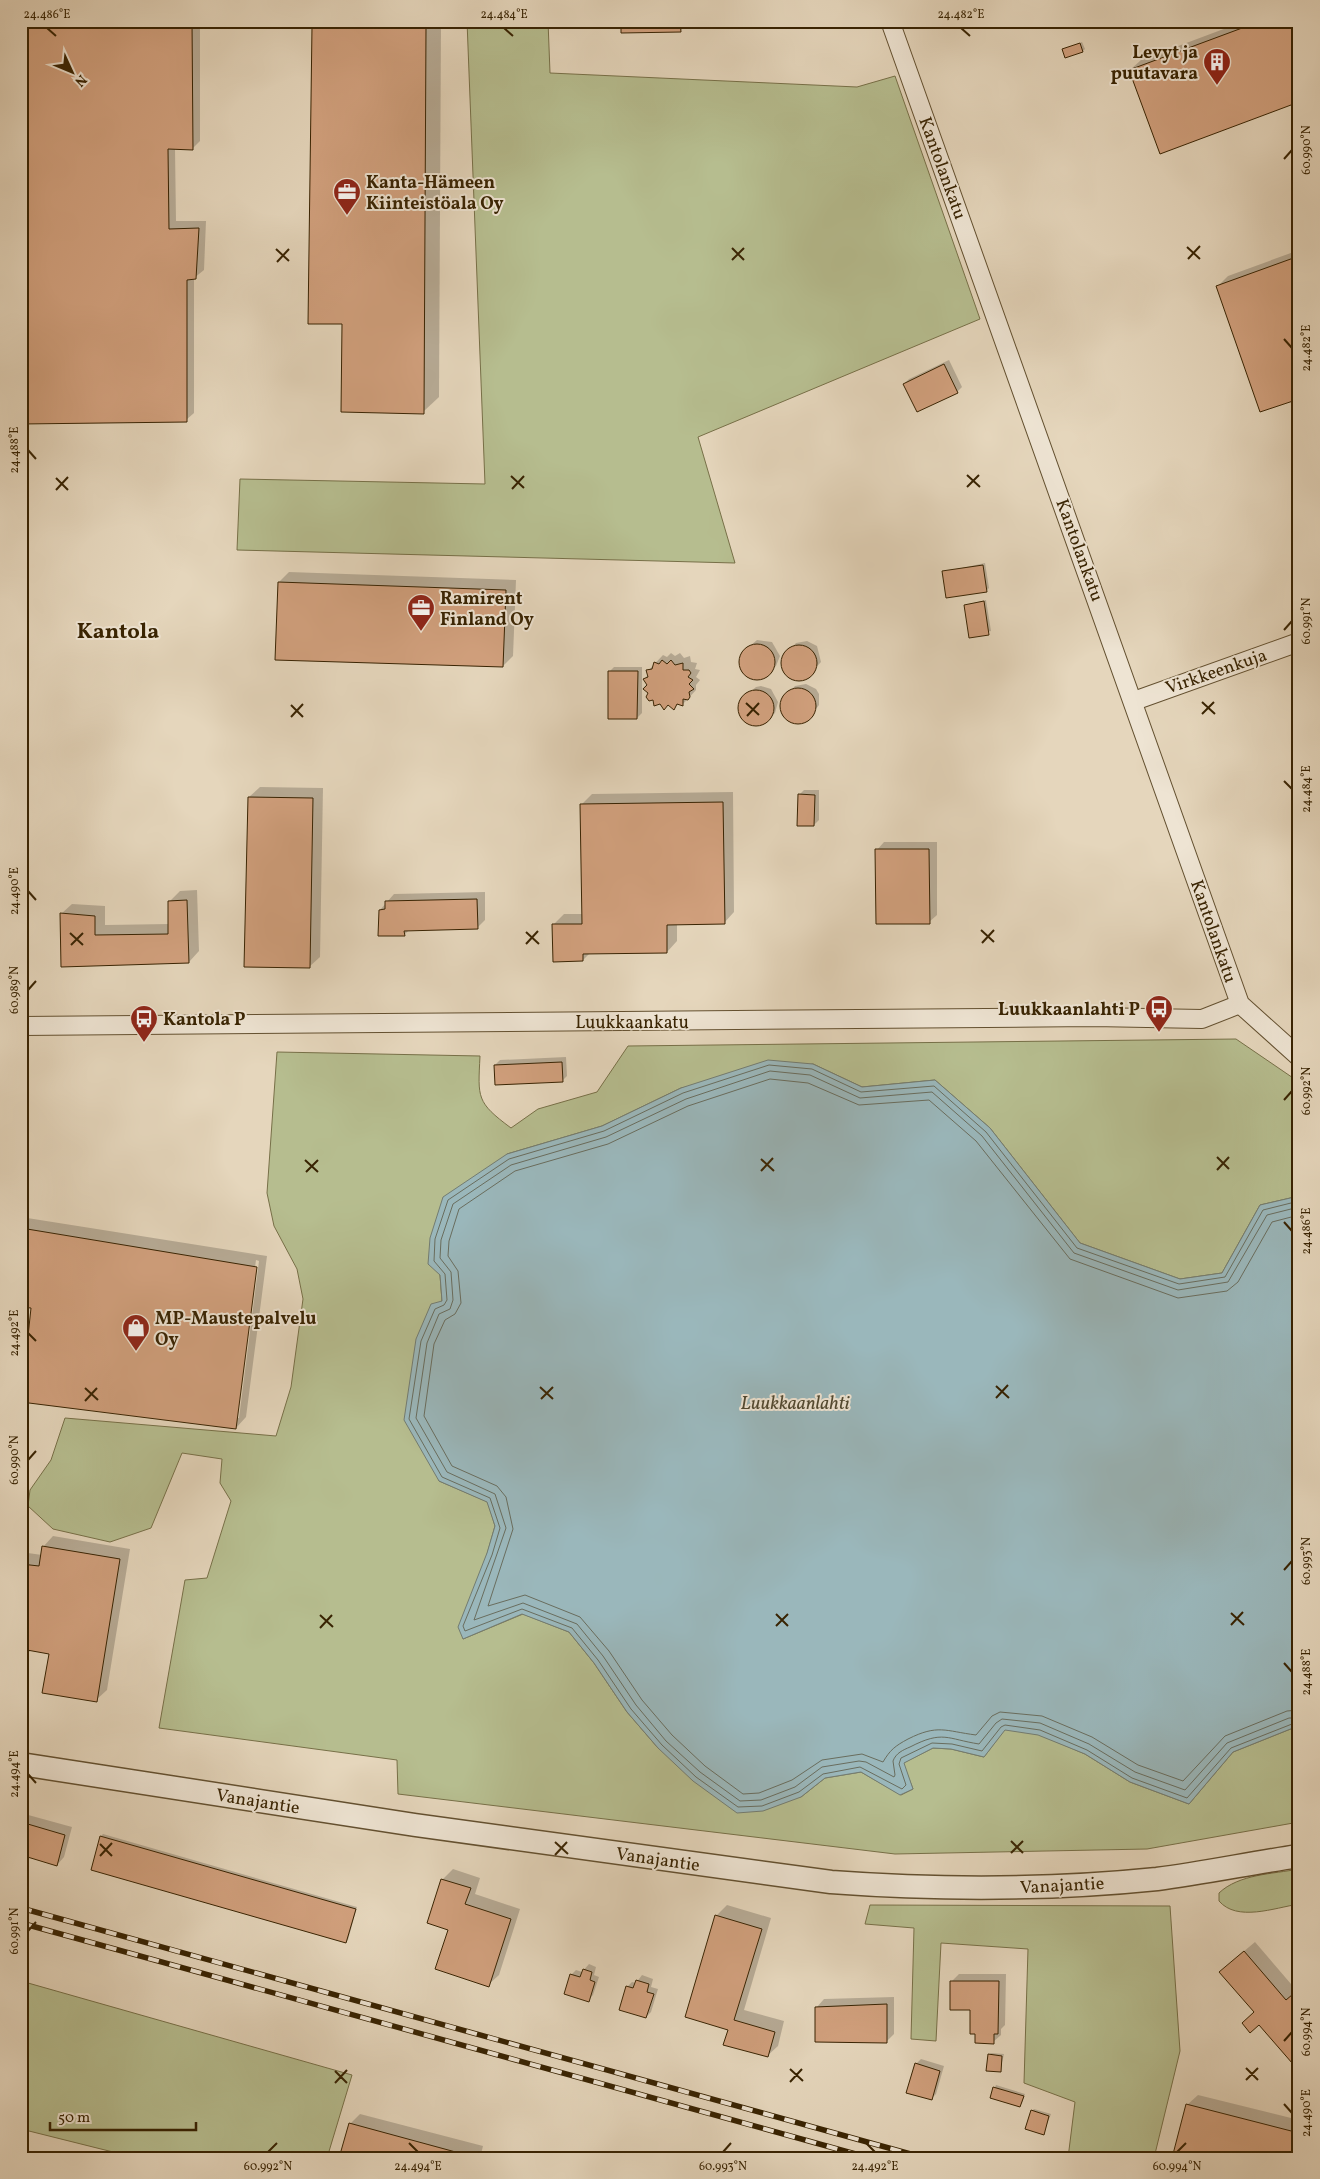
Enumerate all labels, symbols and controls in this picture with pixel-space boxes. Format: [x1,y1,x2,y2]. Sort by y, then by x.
text: 24.486°E [24,7,70,23]
text: 24.484°E [480,7,528,23]
text: 24.482°E [937,7,985,23]
place label: Levyt ja puutavara [1111,41,1198,87]
building icon: Levyt ja puutavara [1202,47,1232,86]
north arrow [48,48,98,98]
text: N [70,70,91,90]
street label: Kantolankatu [911,114,972,223]
text: 60.990°N [1299,125,1315,175]
place label: Kanta-Hämeen Kiinteistöala Oy [366,171,504,217]
office icon: Kanta-Hämeen Kiinteistöala Oy [332,177,362,216]
text: 24.482°E [1299,324,1315,372]
text: 24.488°E [7,427,23,473]
street label: Kantolankatu [1048,496,1109,605]
place label: Ramirent Finland Oy [440,587,534,633]
office icon: Ramirent Finland Oy [406,593,436,632]
text: 60.991°N [1299,598,1315,644]
district label: Kantola [77,617,159,648]
street label: Virkkeenkuja [1162,643,1271,701]
text: 24.484°E [1299,765,1315,813]
text: 24.490°E [7,867,23,915]
street label: Kantolankatu [1183,877,1242,986]
text: 60.989°N [7,966,23,1014]
bus stop icon: Luukkaanlahti P [1144,994,1174,1033]
place label: Luukkaanlahti P [998,998,1140,1023]
bus stop icon: Kantola P [129,1004,159,1043]
place label: Kantola P [163,1008,246,1033]
street label: Luukkaankatu [575,1011,689,1036]
text: 60.992°N [1299,1067,1315,1115]
text: 24.486°E [1299,1208,1315,1254]
place label: MP-Maustepalvelu Oy [155,1307,317,1353]
text: 24.492°E [7,1309,23,1357]
shop icon: MP-Maustepalvelu Oy [121,1313,151,1352]
water label: Luukkaanlahti [740,1391,850,1417]
text: 60.990°N [7,1435,23,1485]
text: 60.993°N [1299,1537,1315,1585]
text: 24.488°E [1299,1649,1315,1695]
text: 24.494°E [7,1750,23,1798]
street label: Vanajantie [214,1784,301,1821]
street label: Vanajantie [614,1842,701,1879]
street label: Vanajantie [1019,1872,1105,1901]
text: 60.991°N [7,1908,23,1954]
text: 60.994°N [1299,2008,1315,2056]
text: 24.490°E [1299,2089,1315,2137]
scale bar [50,2099,196,2131]
text: 50 m [58,2108,90,2129]
text: 60.992°N [244,2159,292,2175]
text: 24.494°E [394,2159,442,2175]
text: 60.993°N [699,2159,747,2175]
text: 24.492°E [851,2159,899,2175]
text: 60.994°N [1153,2159,1201,2175]

